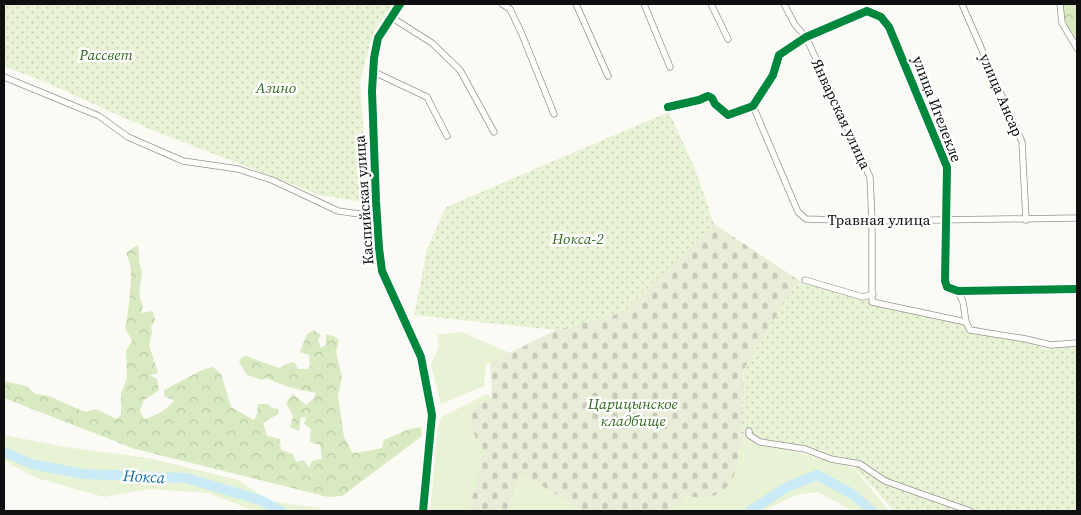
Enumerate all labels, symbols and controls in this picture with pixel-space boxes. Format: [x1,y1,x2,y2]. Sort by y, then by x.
park label: Рассвет [78,44,133,65]
street label: улица Ансар [975,50,1028,140]
street label: улица Игелекле [908,53,968,165]
street label: Январская улица [807,55,876,173]
park label: Азино [255,77,296,98]
street label: Каспийская улица [348,134,379,266]
street label: Травная улица [828,209,931,230]
park label: Нокса-2 [551,228,604,249]
park label: Царицынское кладбище [587,393,678,431]
water label: Нокса [121,464,166,488]

